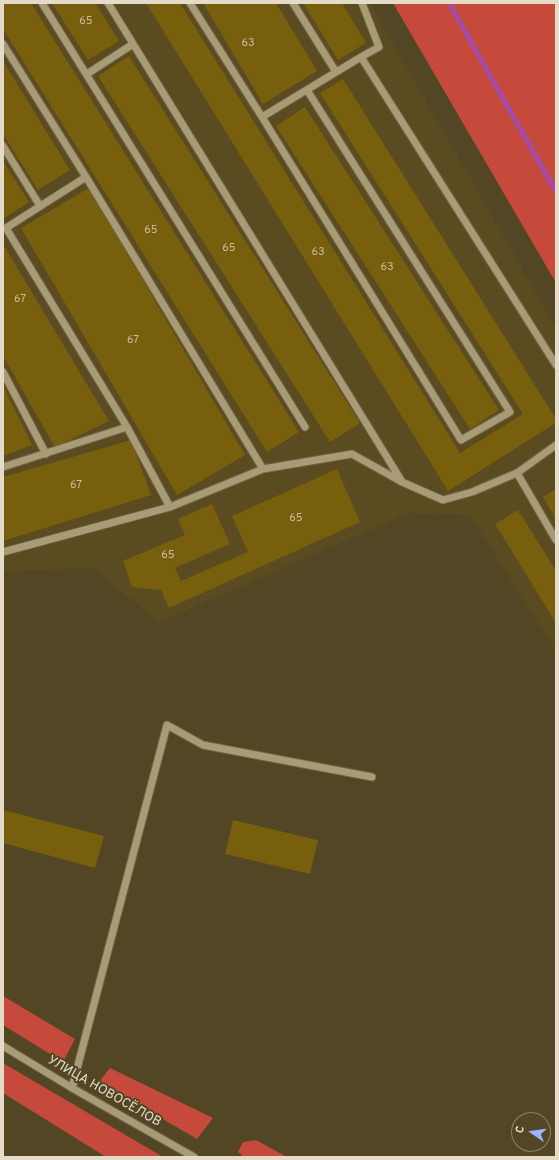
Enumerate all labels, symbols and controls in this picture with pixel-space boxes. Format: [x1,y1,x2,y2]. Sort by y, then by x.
house number: 65 [79,15,93,29]
house number: 63 [241,37,255,51]
house number: 65 [144,224,158,238]
house number: 65 [222,242,236,256]
house number: 63 [311,246,325,260]
house number: 63 [380,261,394,275]
house number: 67 [14,293,26,307]
house number: 67 [127,334,139,348]
house number: 67 [70,479,82,493]
house number: 65 [289,512,303,526]
house number: 65 [161,549,175,563]
street label: УЛИЦА НОВОСЁЛОВ [44,1053,164,1131]
north arrow [511,1112,551,1152]
text: С [513,1125,528,1135]

